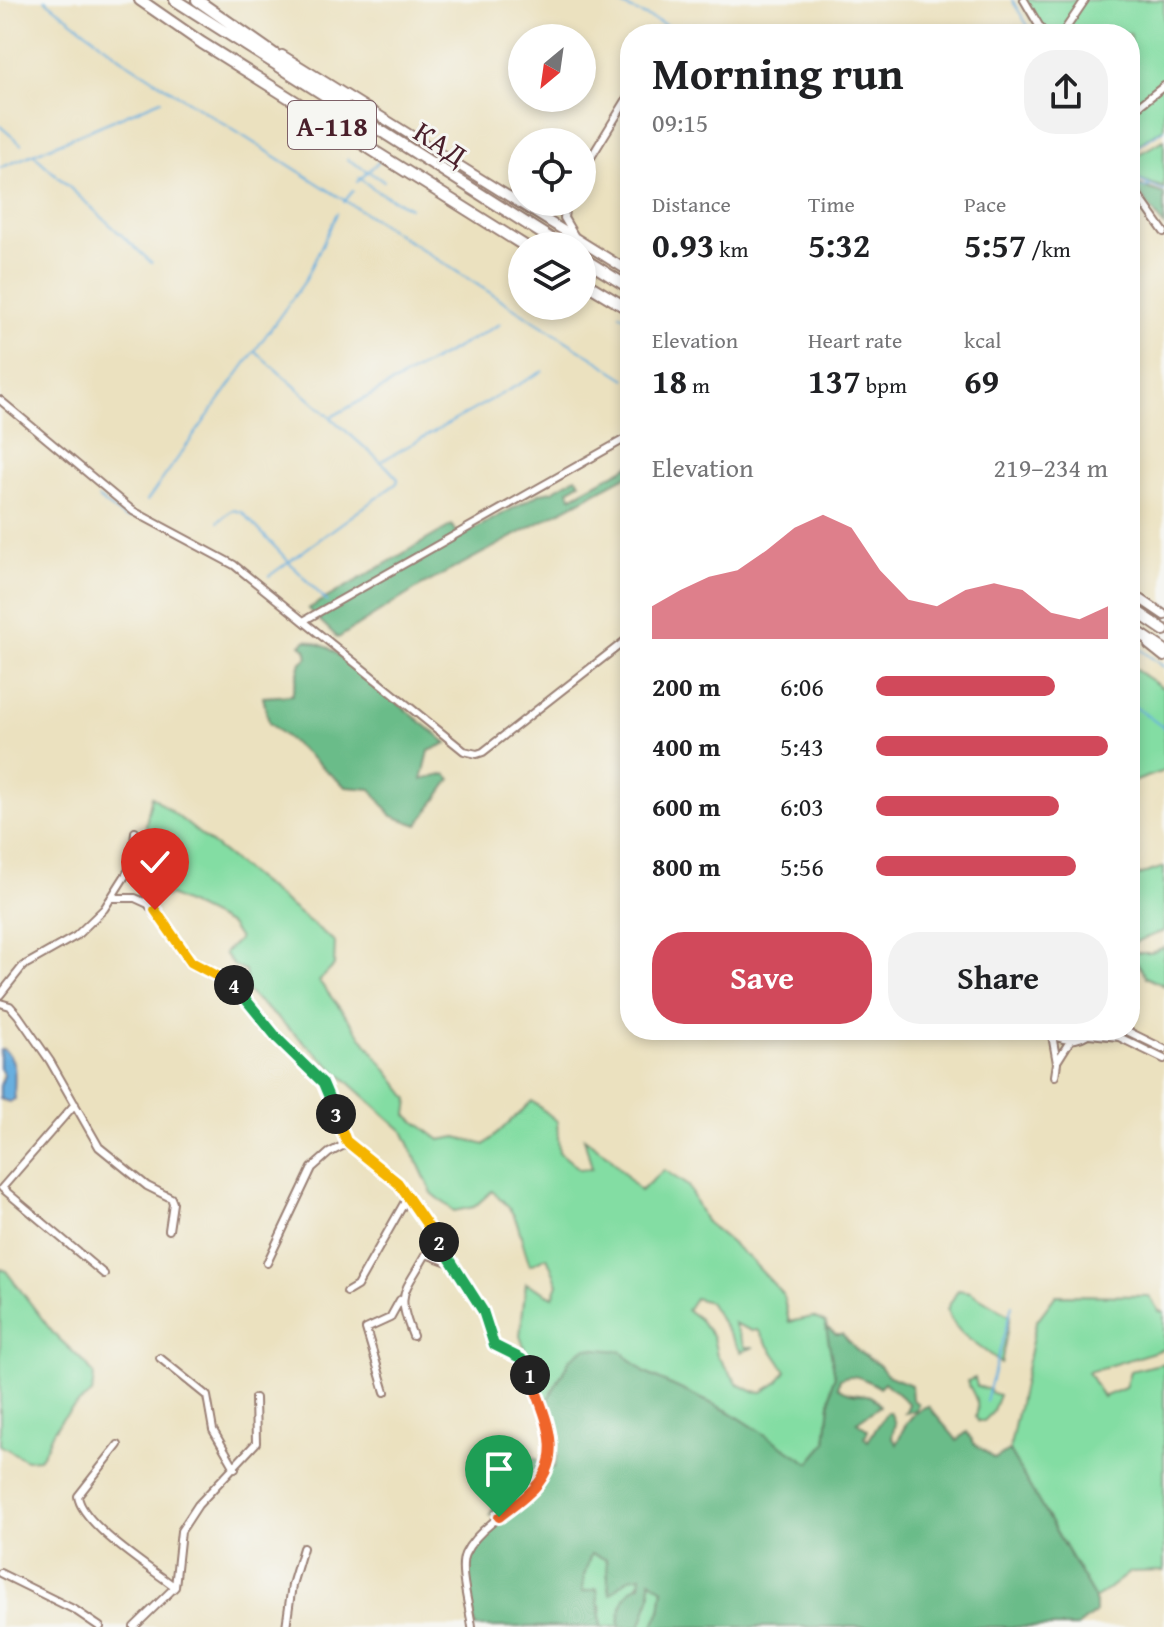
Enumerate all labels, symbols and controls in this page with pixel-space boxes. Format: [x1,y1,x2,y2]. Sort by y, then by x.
north arrow [508,24,596,112]
map controls [508,24,596,320]
text: Morning run [652,41,903,105]
button: share [1024,50,1108,134]
road number: А-118 [288,101,376,149]
text: 09:15 [652,103,708,142]
street label: КАД [406,109,476,177]
button: locate [508,128,596,216]
text: Distance [652,188,731,220]
text: Time [808,188,855,220]
text: Pace [964,188,1006,220]
text: 0.93 [652,220,714,269]
text: 5:32 [808,220,870,269]
text: 5:57 [964,220,1026,269]
button: layers [508,232,596,320]
text: km [714,233,748,265]
text: /km [1026,233,1071,265]
text: Elevation [652,324,738,356]
text: Heart rate [808,324,902,356]
text: kcal [964,324,1002,356]
text: 18 [652,356,687,405]
text: 137 [808,356,861,405]
text: 69 [964,356,999,405]
text: m [687,369,710,401]
text: bpm [861,369,907,401]
text: Elevation [652,448,754,487]
text: 219–234 m [994,448,1108,487]
text: 200 m [652,667,720,706]
text: 6:06 [780,667,824,706]
text: 400 m [652,727,720,766]
text: 5:43 [780,727,824,766]
text: 600 m [652,787,720,826]
text: 6:03 [780,787,824,826]
pin [121,828,189,910]
icon: check [133,840,177,884]
text: 800 m [652,847,720,886]
text: 5:56 [780,847,824,886]
button: Save [652,932,872,1024]
button: Share [888,932,1108,1024]
pin: 4 [214,965,254,1005]
text: 4 [228,969,240,1001]
pin: 3 [316,1094,356,1134]
text: 3 [330,1098,342,1130]
pin: 2 [419,1222,459,1262]
text: 2 [433,1226,445,1258]
pin: 1 [510,1355,550,1395]
text: 1 [524,1359,536,1391]
pin [465,1435,533,1517]
icon: arrive [477,1447,521,1491]

